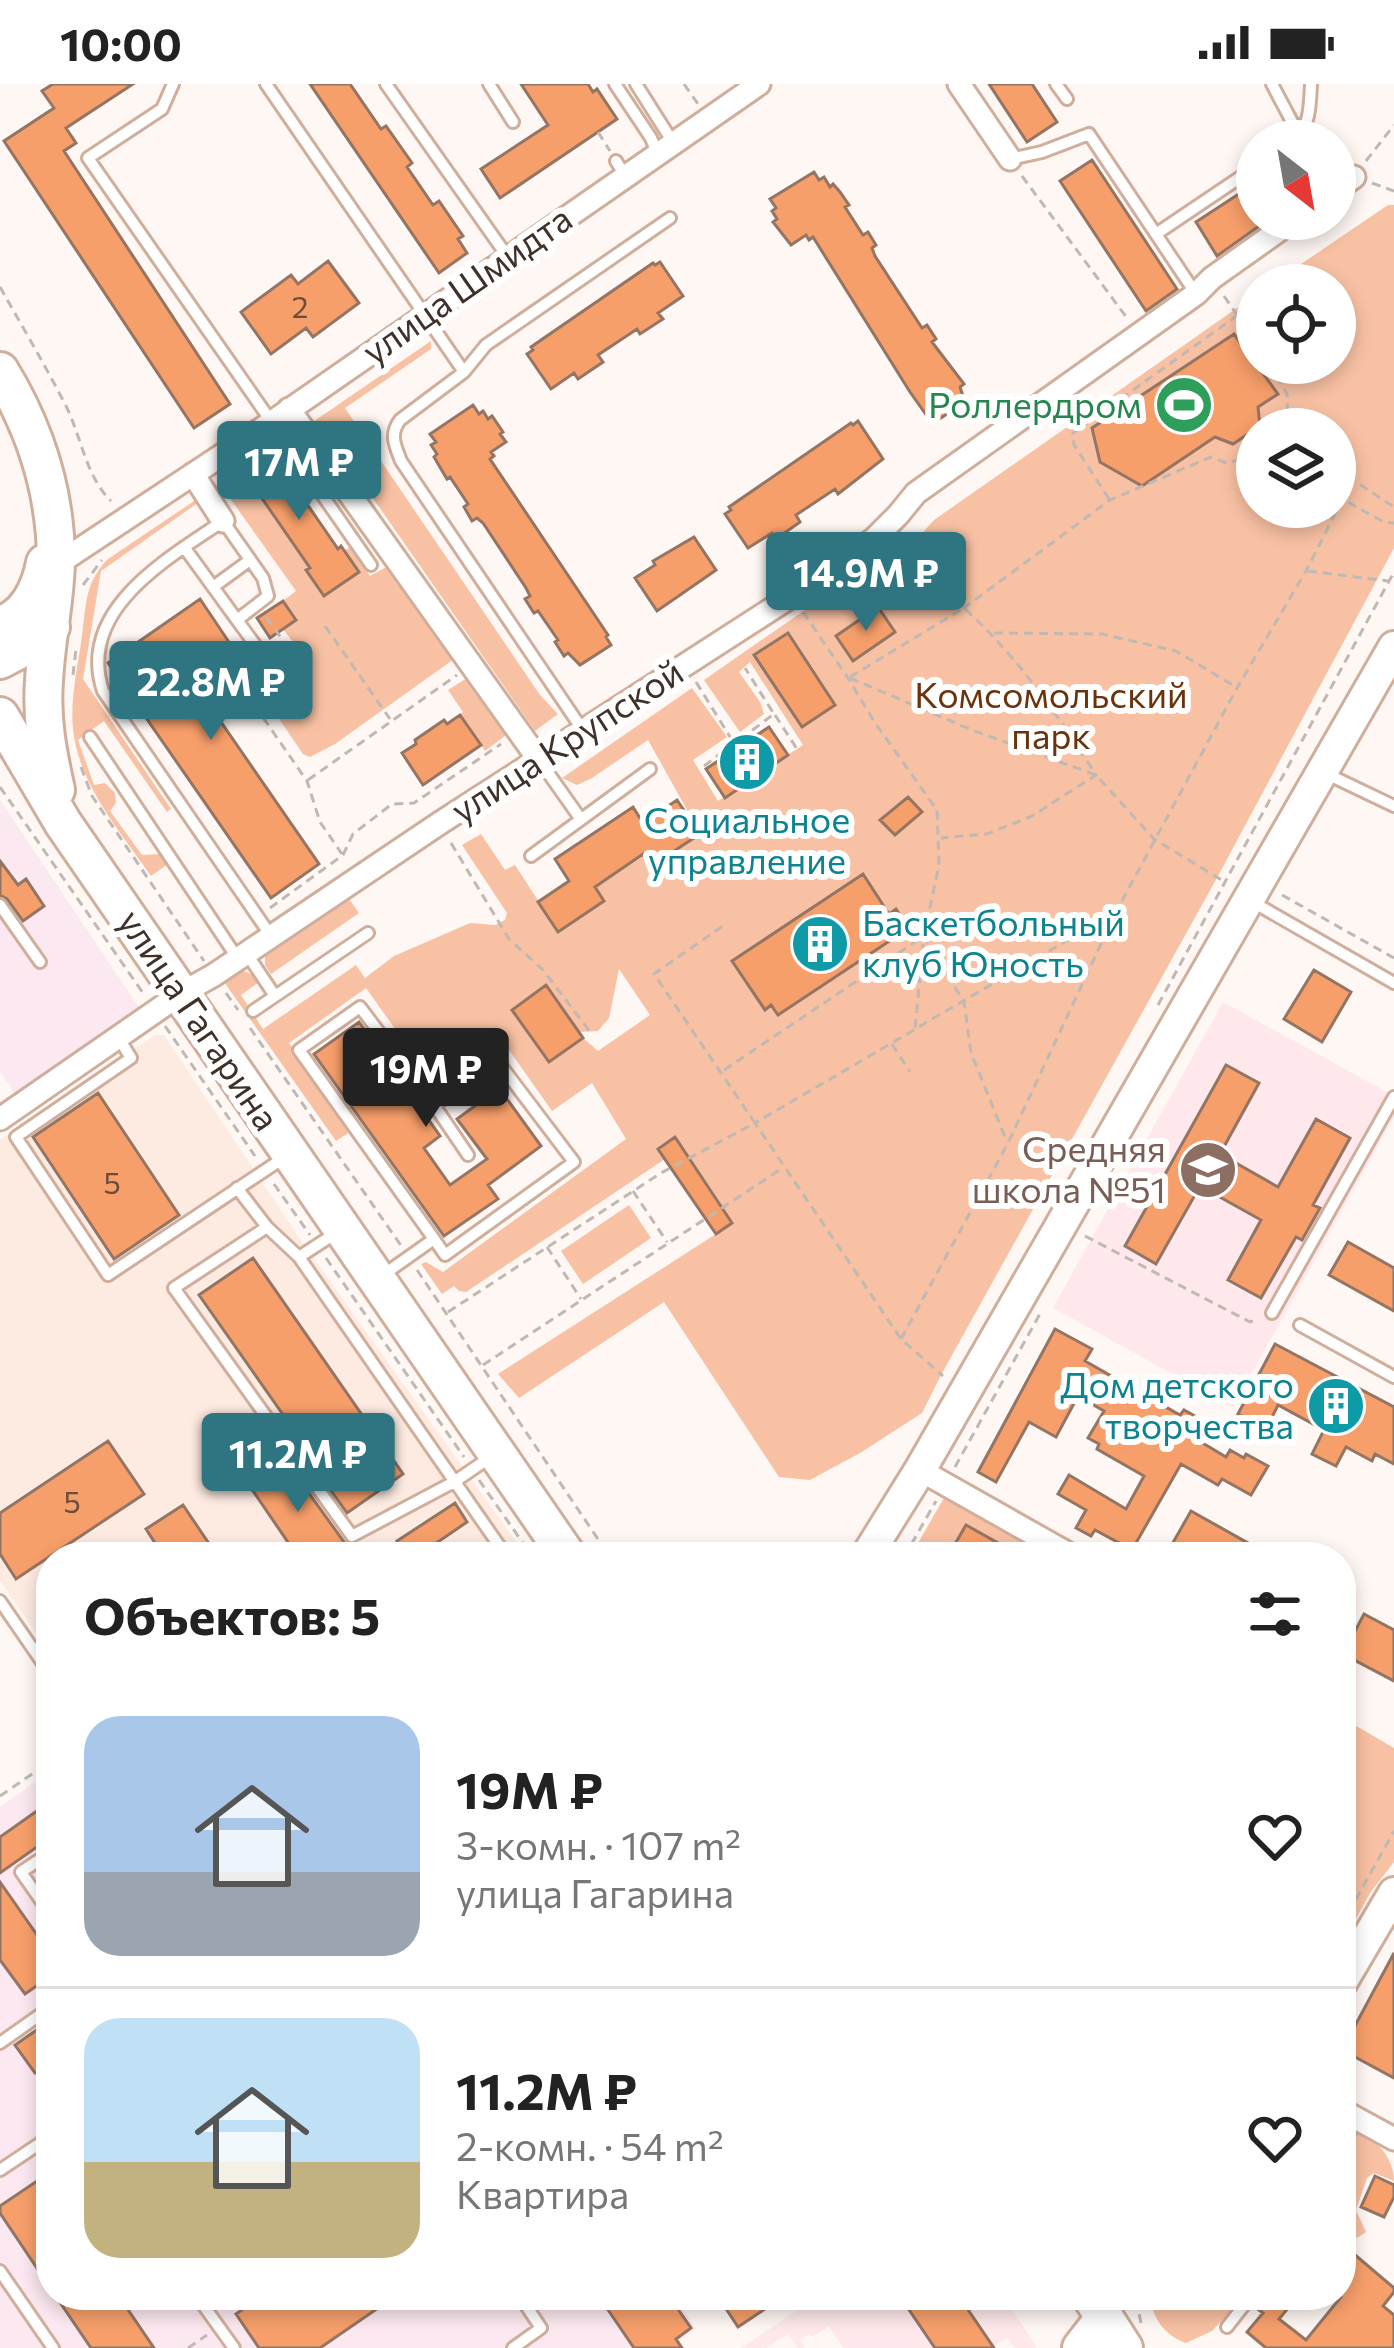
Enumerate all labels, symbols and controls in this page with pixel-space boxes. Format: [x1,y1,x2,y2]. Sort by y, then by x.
text: 10:00 [60,15,182,70]
north arrow [1236,120,1356,240]
map controls [1236,120,1356,528]
street label: улица Шмидта [353,195,579,372]
button: locate [1236,264,1356,384]
house number: 2 [292,287,308,324]
sports icon: Роллердром [1153,374,1215,436]
place label: Роллердром [928,381,1142,425]
button: layers [1236,408,1356,528]
pin: 17M ₽ [215,421,383,523]
text: 17M ₽ [244,436,354,484]
pin: 14.9M ₽ [755,532,977,634]
text: 14.9M ₽ [793,547,939,595]
pin: 22.8M ₽ [100,641,322,743]
street label: улица Крупской [442,648,690,831]
text: 22.8M ₽ [136,656,286,704]
park label: Комсомольский парк [914,671,1188,756]
building icon: Социальное управление [716,731,778,793]
place label: Социальное управление [644,796,850,881]
place label: Баскетбольный клуб Юность [862,899,1125,984]
street label: улица Гагарина [111,900,291,1138]
building icon: Баскетбольный клуб Юность [789,913,851,975]
pin: 19M ₽ [342,1028,510,1130]
text: 19M ₽ [370,1043,482,1091]
place label: Средняя школа №51 [972,1125,1166,1210]
school or university icon: Средняя школа №51 [1177,1139,1239,1201]
house number: 5 [103,1163,121,1200]
place label: Дом детского творчества [1060,1361,1294,1446]
building icon: Дом детского творчества [1305,1375,1367,1437]
pin: 11.2M ₽ [187,1413,409,1515]
text: 11.2M ₽ [229,1428,367,1476]
house number: 5 [63,1482,81,1519]
icon: filters [1242,1581,1308,1647]
text: Объектов: 5 [84,1583,380,1646]
text: 19M ₽ [456,1757,603,1820]
icon: home [180,1764,324,1908]
icon: heart [1242,1803,1308,1869]
text: 3-комн. · 107 m² [456,1820,741,1868]
text: улица Гагарина [456,1868,734,1916]
text: 11.2M ₽ [456,2058,637,2121]
icon: home [180,2066,324,2210]
icon: heart [1242,2105,1308,2171]
text: 2-комн. · 54 m² [456,2121,724,2169]
text: Квартира [456,2169,629,2217]

